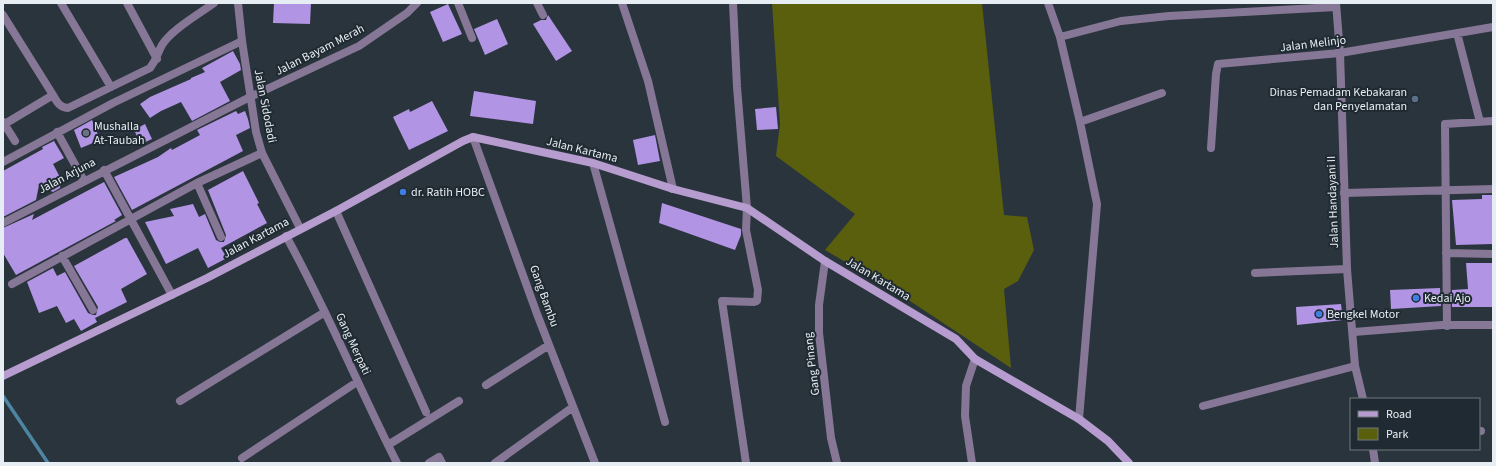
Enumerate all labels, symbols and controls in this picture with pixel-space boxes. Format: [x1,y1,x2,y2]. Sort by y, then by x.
street label: Jalan Bayam Merah [273,20,367,80]
street label: Jalan Melinjo [1279,32,1347,56]
street label: Jalan Sidodadi [250,68,280,144]
place label: Dinas Pemadam Kebakaran dan Penyelamatan [1269,84,1407,115]
marker: Dinas Pemadam Kebakaran dan Penyelamatan [1410,94,1420,104]
place label: Mushalla At-Taubah [94,118,144,149]
marker: Mushalla At-Taubah [81,128,91,138]
street label: Jalan Kartama [545,133,619,167]
street label: Jalan Arjuna [35,154,99,198]
street label: Jalan Handayani II [1323,155,1343,249]
place label: dr. Ratih HOBC [411,184,485,201]
marker: dr. Ratih HOBC [398,187,408,197]
street label: Jalan Kartama [220,213,292,263]
street label: Jalan Kartama [842,253,914,305]
street label: Gang Bambu [525,263,563,329]
place label: Kedai Ajo [1424,290,1471,307]
marker: Kedai Ajo [1411,293,1421,303]
place label: Bengkel Motor [1327,306,1400,323]
marker: Bengkel Motor [1314,309,1324,319]
street label: Gang Merpati [331,310,375,378]
street label: Gang Pinang [800,331,824,397]
legend [1350,398,1480,450]
text: Road [1386,406,1412,423]
text: Park [1386,426,1408,443]

